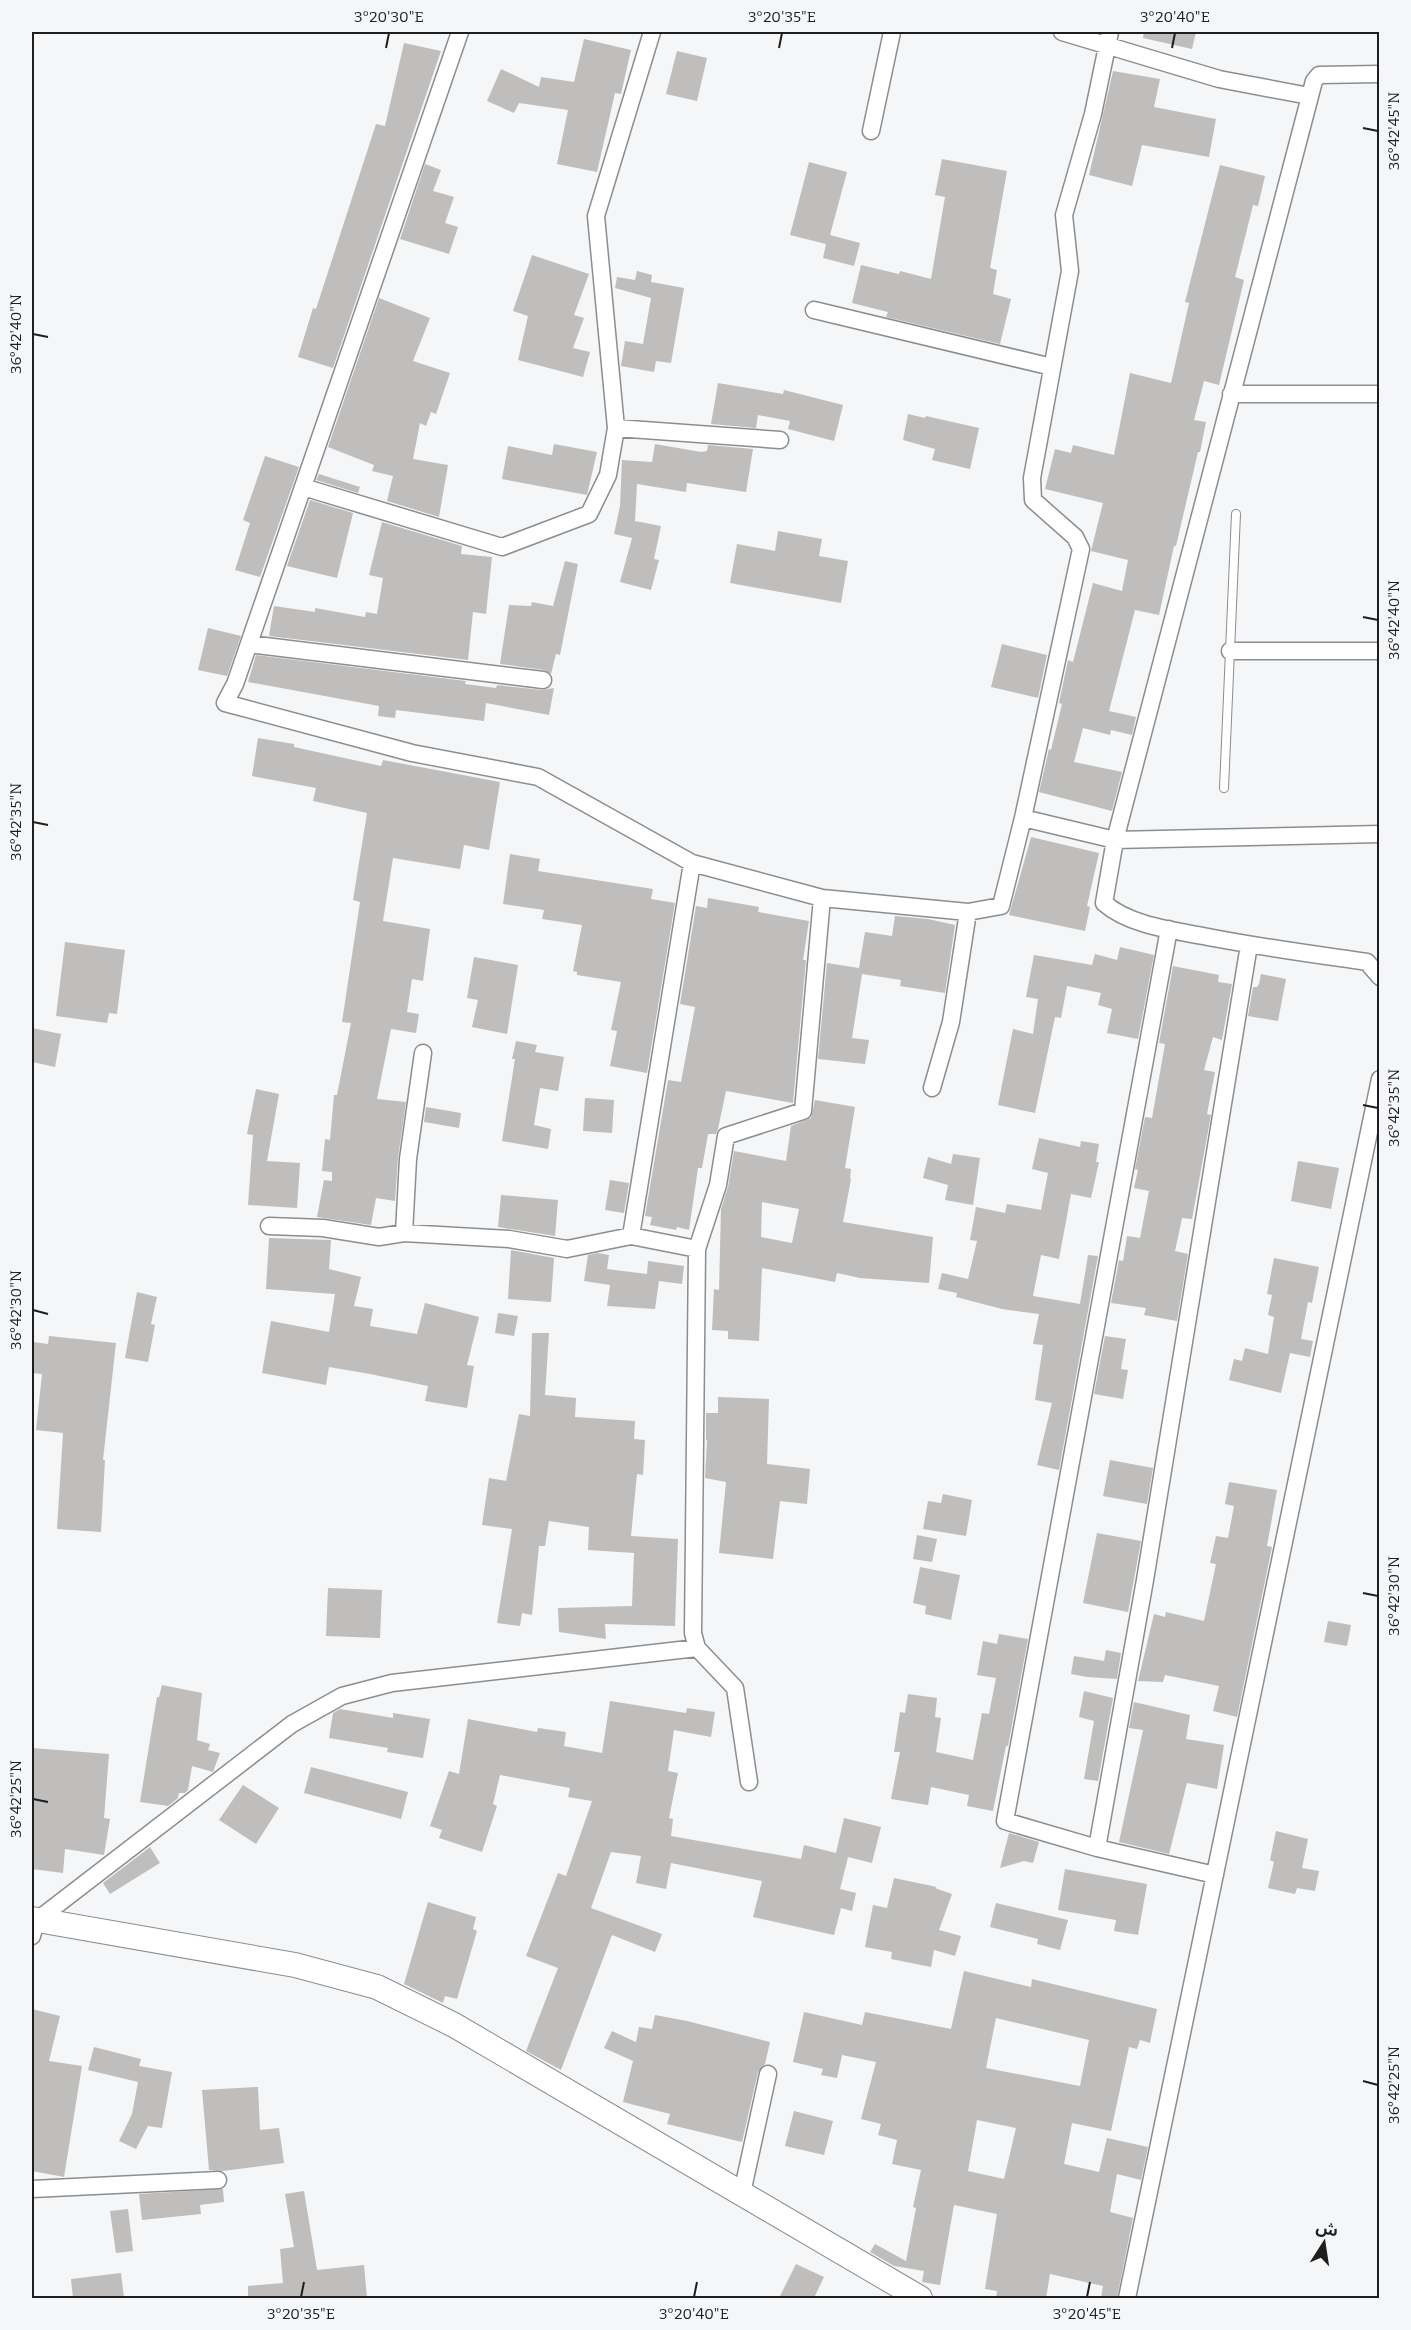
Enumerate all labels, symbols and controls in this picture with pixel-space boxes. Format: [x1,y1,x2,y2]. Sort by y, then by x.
text: 3°20'30"E [354,8,424,26]
text: 3°20'35"E [748,8,816,26]
text: 3°20'40"E [1140,8,1210,26]
text: 36°42'45"N [1385,92,1403,170]
text: 36°42'40"N [7,294,25,374]
text: 36°42'40"N [1385,580,1403,660]
text: 36°42'35"N [7,783,25,861]
text: 36°42'35"N [1385,1069,1403,1147]
text: 36°42'30"N [7,1270,25,1350]
text: 36°42'30"N [1385,1556,1403,1636]
text: 36°42'25"N [7,1760,25,1838]
text: 36°42'25"N [1385,2046,1403,2124]
north arrow [1294,2213,1354,2273]
text: ش [1314,2217,1340,2240]
text: 3°20'35"E [267,2305,335,2323]
text: 3°20'40"E [659,2305,729,2323]
text: 3°20'45"E [1053,2305,1121,2323]

